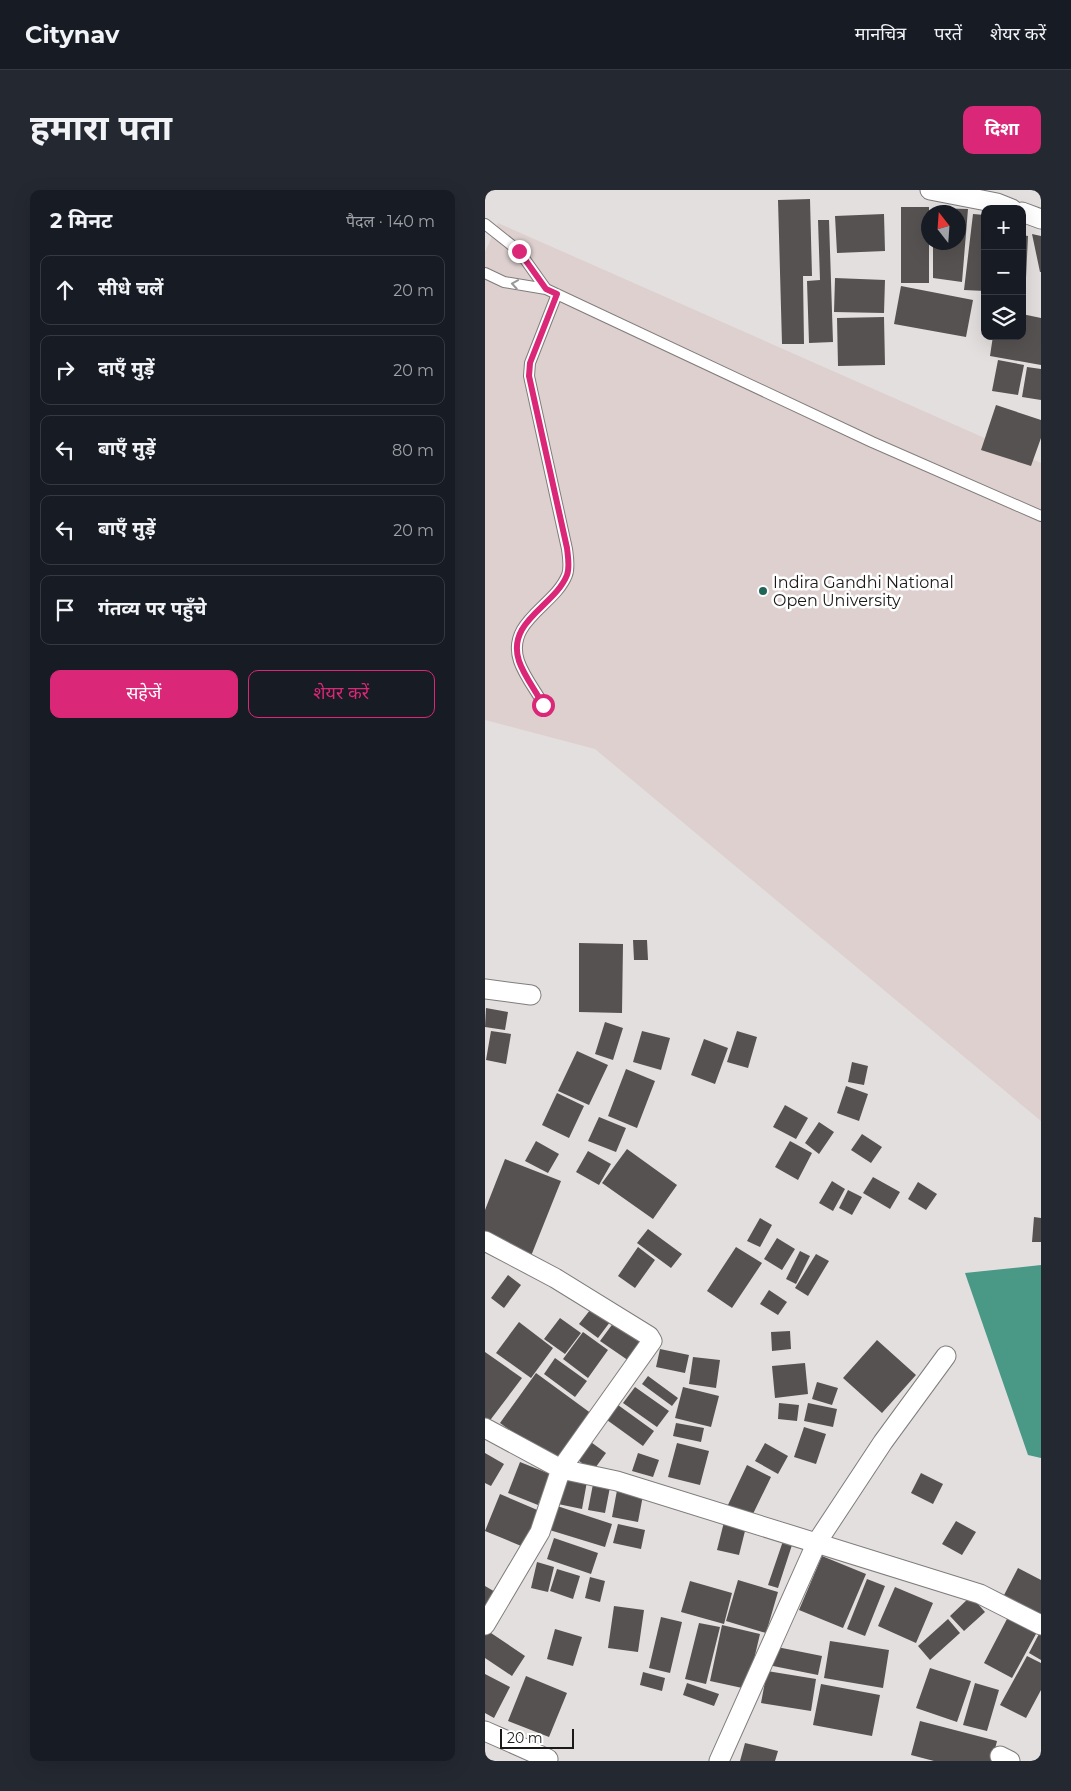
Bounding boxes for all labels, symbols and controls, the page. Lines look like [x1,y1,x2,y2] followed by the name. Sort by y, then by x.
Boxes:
[25,20,119,49] text: Citynav
[855,23,906,45] text: मानचित्र
[934,23,962,45] text: परतें
[990,23,1046,45] text: शेयर करें
[30,106,172,149] text: हमारा पता
[963,106,1041,154] button: दिशा
[921,205,966,250] north arrow
[981,205,1026,340] map controls
[981,205,1026,250] button: +
[50,208,112,233] text: 2 मिनट
[346,212,435,231] text: पैदल · 140 m
[508,240,531,263] route end
[981,250,1026,295] button: −
[51,276,79,304] icon: ahead
[98,277,163,300] text: सीधे चलें
[511,279,519,290] one-way arrow
[393,281,434,300] text: 20 m
[981,295,1026,340] button: layers
[51,356,79,384] icon: right
[98,357,154,380] text: दाएँ मुड़ें
[393,361,434,380] text: 20 m
[51,436,79,464] icon: left
[98,437,155,460] text: बाएँ मुड़ें
[392,441,434,460] text: 80 m
[51,516,79,544] icon: left
[98,517,155,540] text: बाएँ मुड़ें
[393,521,434,540] text: 20 m
[773,573,954,610] place label: Indira Gandhi National Open University
[757,585,769,597] marker: Indira Gandhi National Open University
[51,596,79,624] icon: arrive
[98,597,206,620] text: गंतव्य पर पहुँचे
[50,670,238,718] button: सहेजें
[248,670,435,718] button: शेयर करें
[532,694,555,717] route start
[500,1726,574,1749] scale bar
[507,1729,543,1747] text: 20 m

